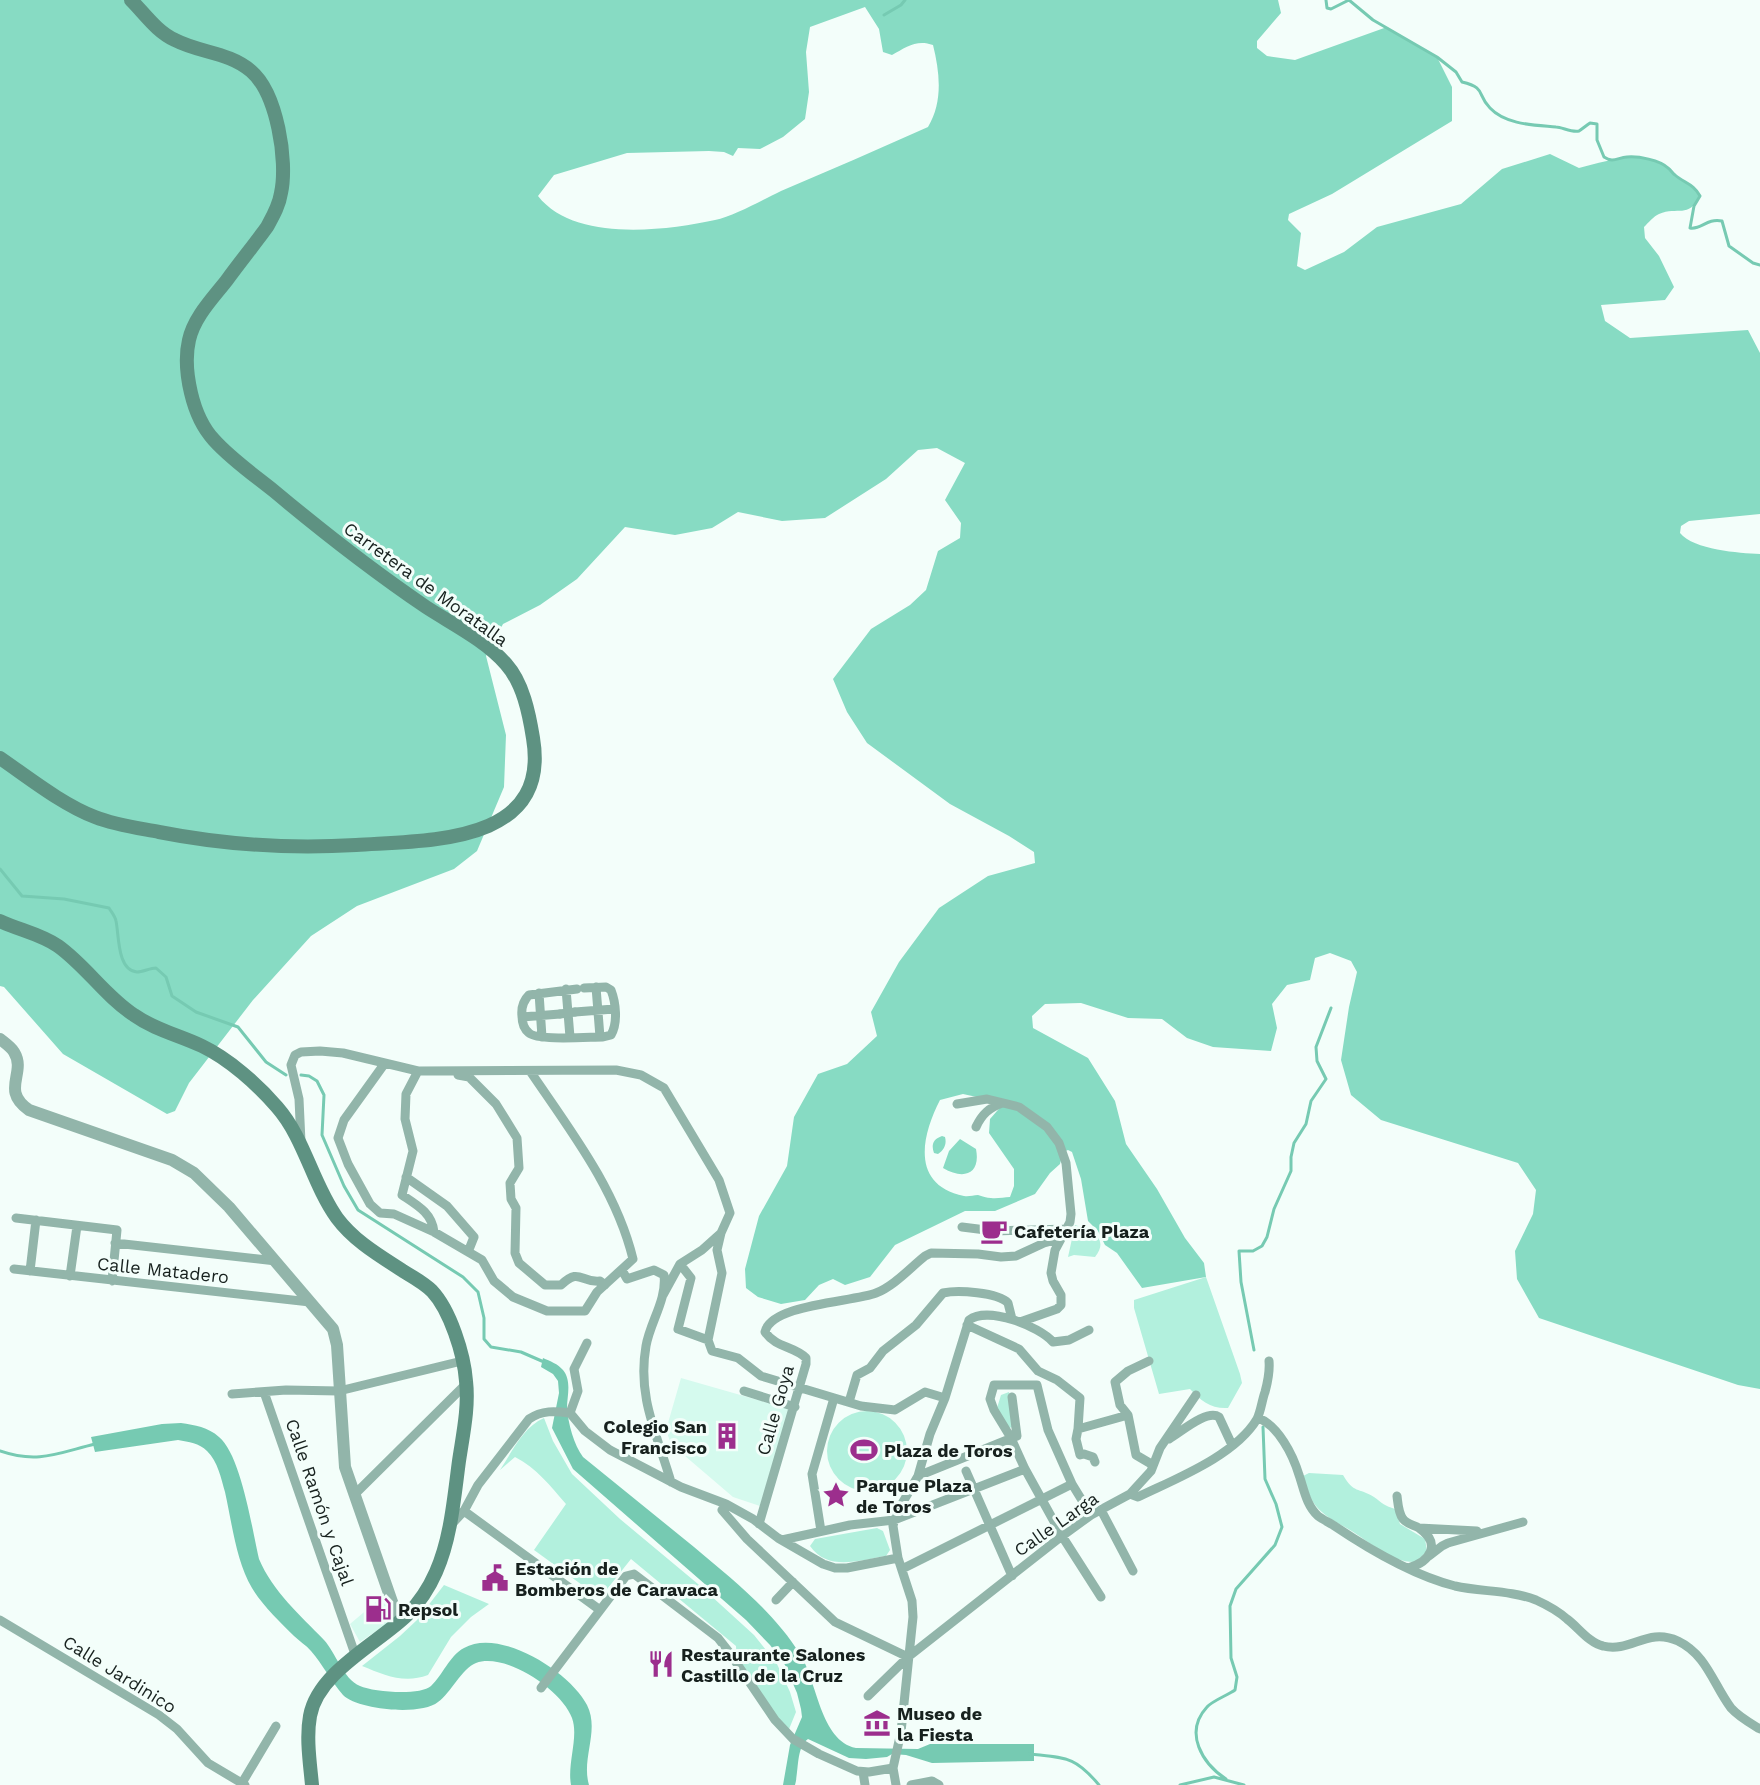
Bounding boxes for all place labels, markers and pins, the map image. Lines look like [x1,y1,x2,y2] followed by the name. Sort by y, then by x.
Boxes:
[979,1216,1009,1246] cafe icon: Cafetería Plaza
[1014,1221,1150,1242] place label: Cafetería Plaza
[603,1416,707,1458] place label: Colegio San Francisco
[712,1421,742,1451] building icon: Colegio San Francisco
[849,1435,879,1465] sports icon: Plaza de Toros
[884,1440,1013,1461] place label: Plaza de Toros
[856,1475,973,1517] place label: Parque Plaza de Toros
[821,1480,851,1510] place icon: Parque Plaza de Toros
[515,1558,719,1600] place label: Estación de Bomberos de Caravaca
[480,1563,510,1593] public building icon: Estación de Bomberos de Caravaca
[363,1594,393,1624] fuel station icon: Repsol
[398,1599,458,1620] place label: Repsol
[681,1644,866,1686] place label: Restaurante Salones Castillo de la Cruz
[646,1649,676,1679] restaurant icon: Restaurante Salones Castillo de la Cruz
[897,1703,982,1745] place label: Museo de la Fiesta
[862,1708,892,1738] museum icon: Museo de la Fiesta

